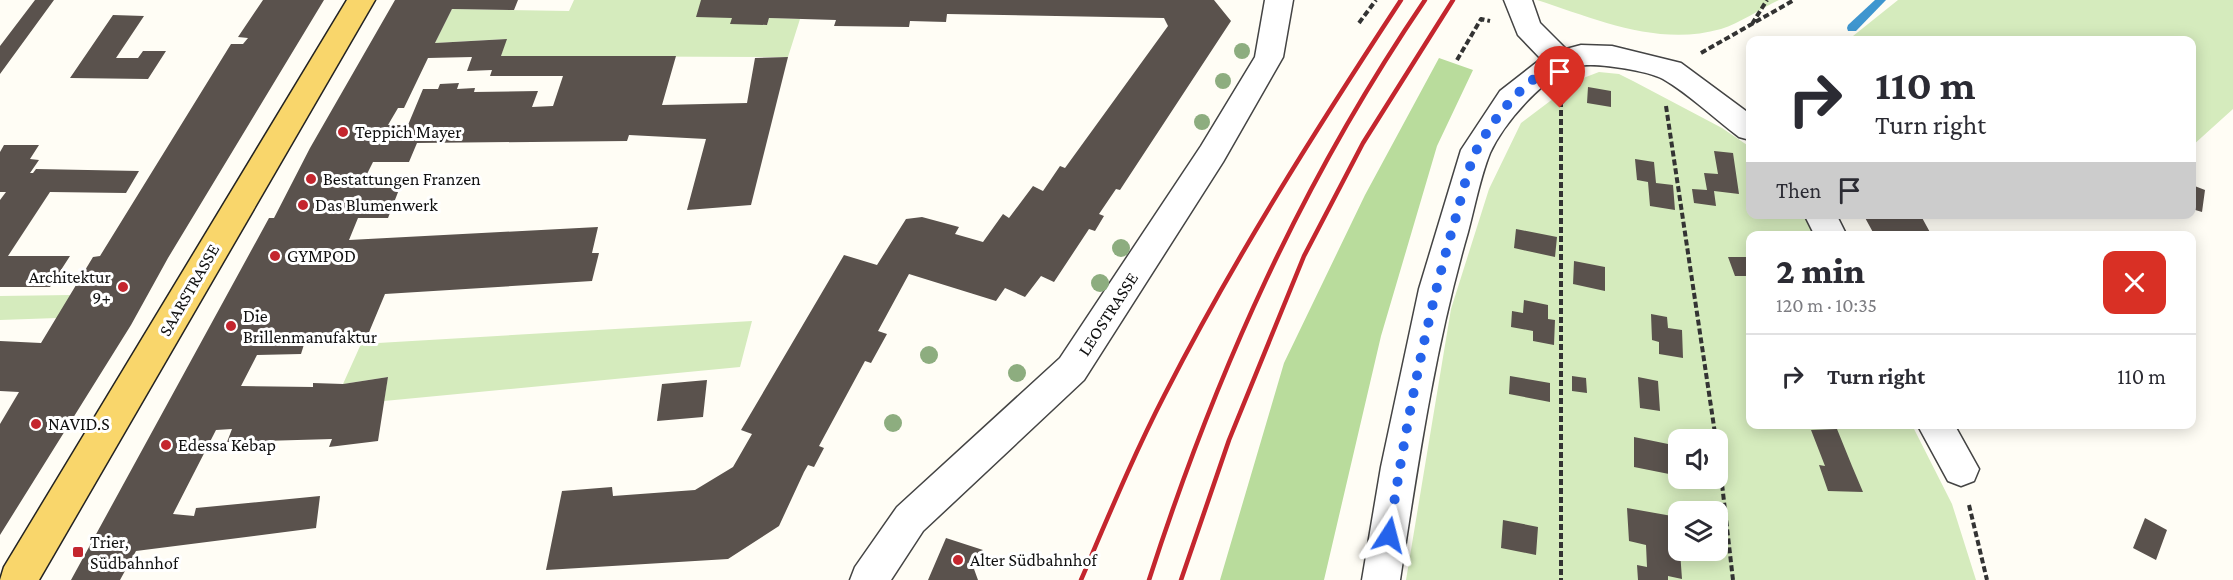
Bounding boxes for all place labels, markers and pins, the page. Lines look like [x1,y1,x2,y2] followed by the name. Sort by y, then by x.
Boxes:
[1534,46,1585,108] pin
[355,122,462,142] place label: Teppich Mayer
[336,125,350,139] marker: Teppich Mayer
[323,169,481,189] place label: Bestattungen Franzen
[304,172,318,186] marker: Bestattungen Franzen
[315,195,438,215] place label: Das Blumenwerk
[296,198,310,212] marker: Das Blumenwerk
[287,246,356,266] place label: GYMPOD
[268,249,282,263] marker: GYMPOD
[29,267,112,308] place label: Architektur 9+
[116,280,130,294] marker: Architektur 9+
[243,306,378,347] place label: Die Brillenmanufaktur
[224,319,238,333] marker: Die Brillenmanufaktur
[48,414,110,434] place label: NAVID.S
[29,417,43,431] marker: NAVID.S
[178,435,276,455] place label: Edessa Kebap
[159,438,173,452] marker: Edessa Kebap
[90,532,180,573] place label: Trier, Südbahnhof
[71,545,85,559] marker: Trier, Südbahnhof
[970,550,1098,570] place label: Alter Südbahnhof
[951,553,965,567] marker: Alter Südbahnhof

